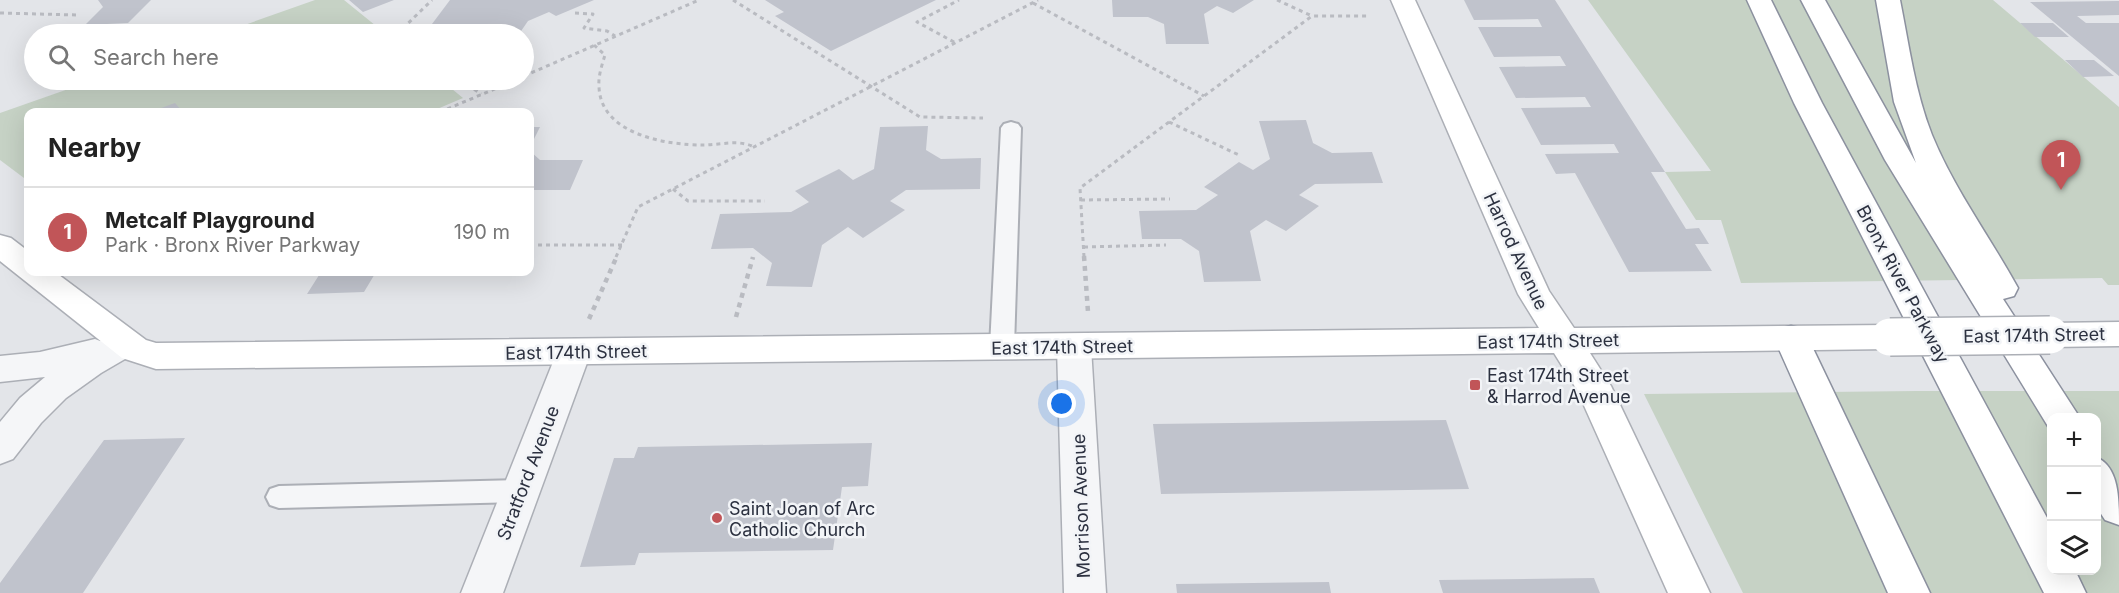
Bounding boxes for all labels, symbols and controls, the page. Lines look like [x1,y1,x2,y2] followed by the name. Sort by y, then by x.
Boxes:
[24,24,534,90] search box
[45,41,78,74] icon: search
[93,44,219,70] text: Search here
[48,132,141,163] text: Nearby
[2042,140,2080,190] pin: 1
[1480,189,1552,313] street label: Harrod Avenue
[1852,201,1954,367] street label: Bronx River Parkway
[105,207,315,233] text: Metcalf Playground
[63,220,72,244] text: 1
[454,220,510,244] text: 190 m
[105,233,360,257] text: Park · Bronx River Parkway
[1963,323,2105,347] street label: East 174th Street
[1477,329,1619,353] street label: East 174th Street
[991,335,1133,359] street label: East 174th Street
[505,340,647,364] street label: East 174th Street
[1487,365,1631,407] place label: East 174th Street & Harrod Avenue
[1468,378,1482,392] marker: East 174th Street & Harrod Avenue
[1047,389,1076,418] your location
[493,403,563,543] street label: Stratford Avenue
[2047,413,2101,575] map controls
[2047,413,2101,467] button: +
[1068,433,1094,579] street label: Morrison Avenue
[2047,467,2101,521] button: −
[729,498,875,540] place label: Saint Joan of Arc Catholic Church
[710,511,724,525] marker: Saint Joan of Arc Catholic Church
[2047,521,2101,575] button: layers

